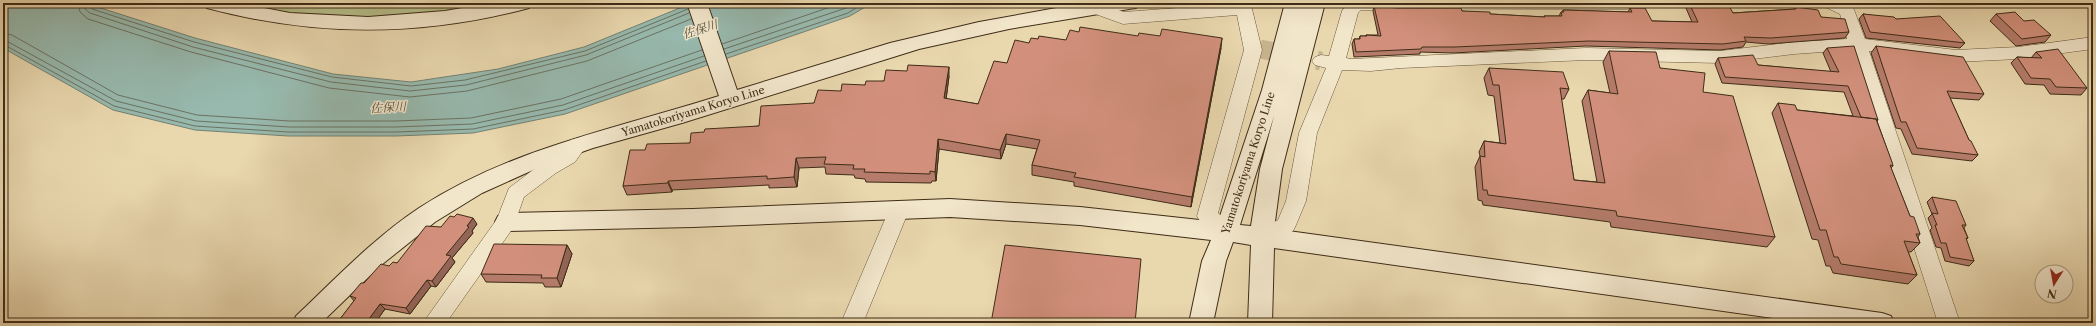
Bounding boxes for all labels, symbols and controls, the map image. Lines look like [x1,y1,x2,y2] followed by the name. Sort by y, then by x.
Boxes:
[681,16,721,42] water label: 佐保川
[619,83,766,140] street label: Yamatokoriyama Koryo Line
[1218,90,1278,237] street label: Yamatokoriyama Koryo Line
[370,98,408,115] water label: 佐保川
[2034,264,2074,304] north arrow
[2046,286,2058,302] text: N

